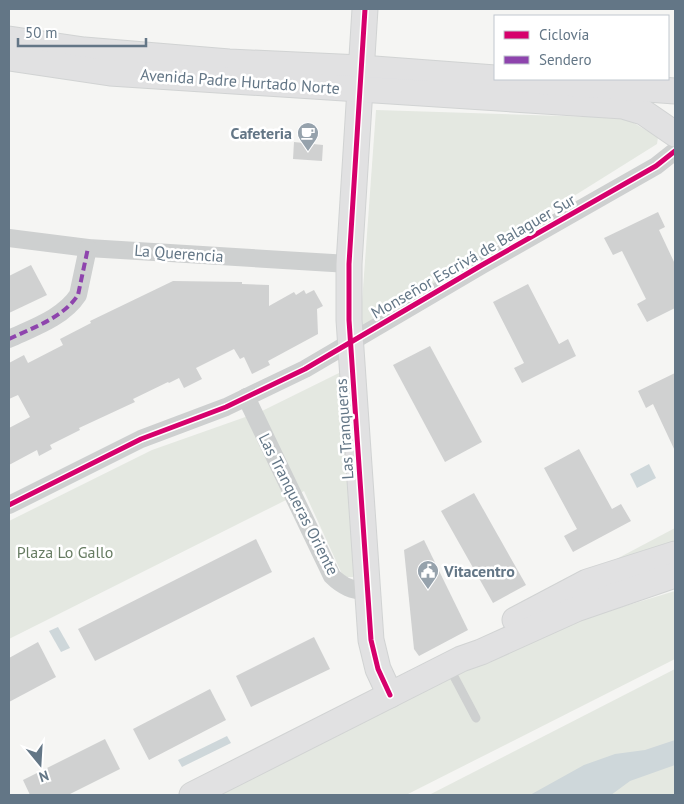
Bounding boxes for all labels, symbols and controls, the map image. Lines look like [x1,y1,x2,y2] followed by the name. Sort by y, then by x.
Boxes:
[18,15,145,47] scale bar
[494,15,669,80] legend
[25,23,58,42] text: 50 m
[539,25,589,44] text: Ciclovía
[539,50,592,69] text: Sendero
[140,64,340,98] street label: Avenida Padre Hurtado Norte
[296,121,320,152] cafe icon: Cafeteria
[231,123,292,143] place label: Cafeteria
[367,189,579,323] street label: Monseñor Escrivá de Balaguer Sur
[134,240,224,266] street label: La Querencia
[330,378,358,480] street label: Las Tranqueras
[255,430,343,578] street label: Las Tranqueras Oriente
[17,542,113,562] park label: Plaza Lo Gallo
[416,559,440,590] public building icon: Vitacentro
[443,561,515,581] place label: Vitacentro
[15,739,65,789] north arrow
[37,766,51,786] text: N

